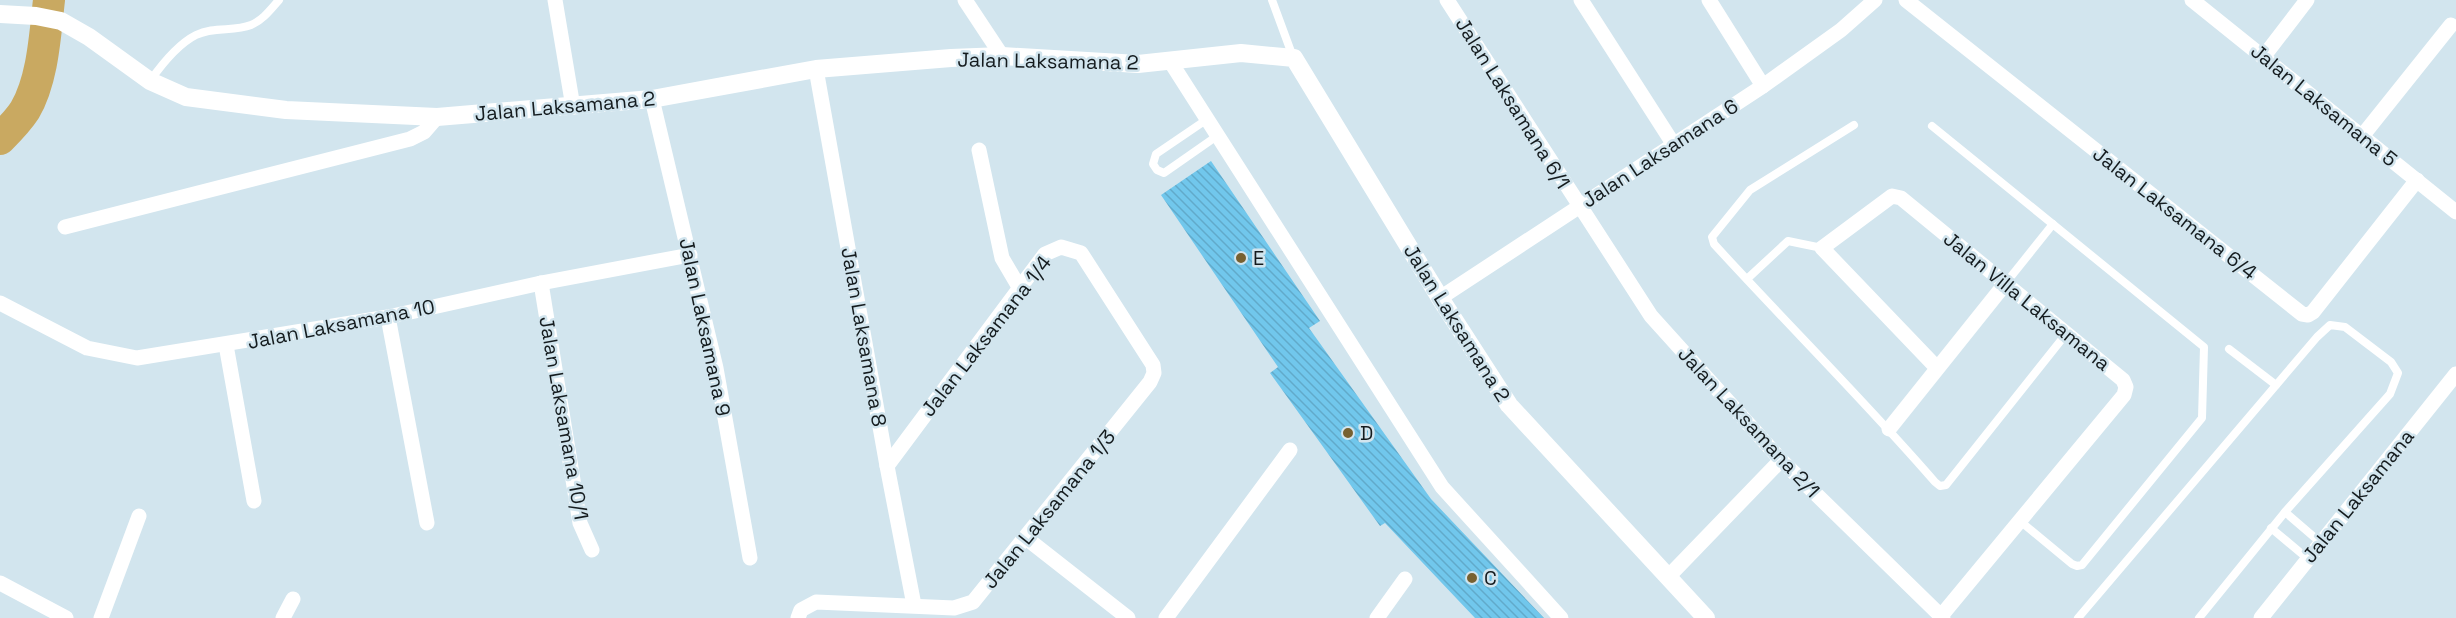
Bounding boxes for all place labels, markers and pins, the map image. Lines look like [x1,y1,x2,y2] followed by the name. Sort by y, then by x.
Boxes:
[1253,245,1264,271] place label: E
[1234,251,1248,265] marker: E
[1360,420,1373,446] place label: D
[1341,426,1355,440] marker: D
[1484,565,1497,591] place label: C
[1465,571,1479,585] marker: C

